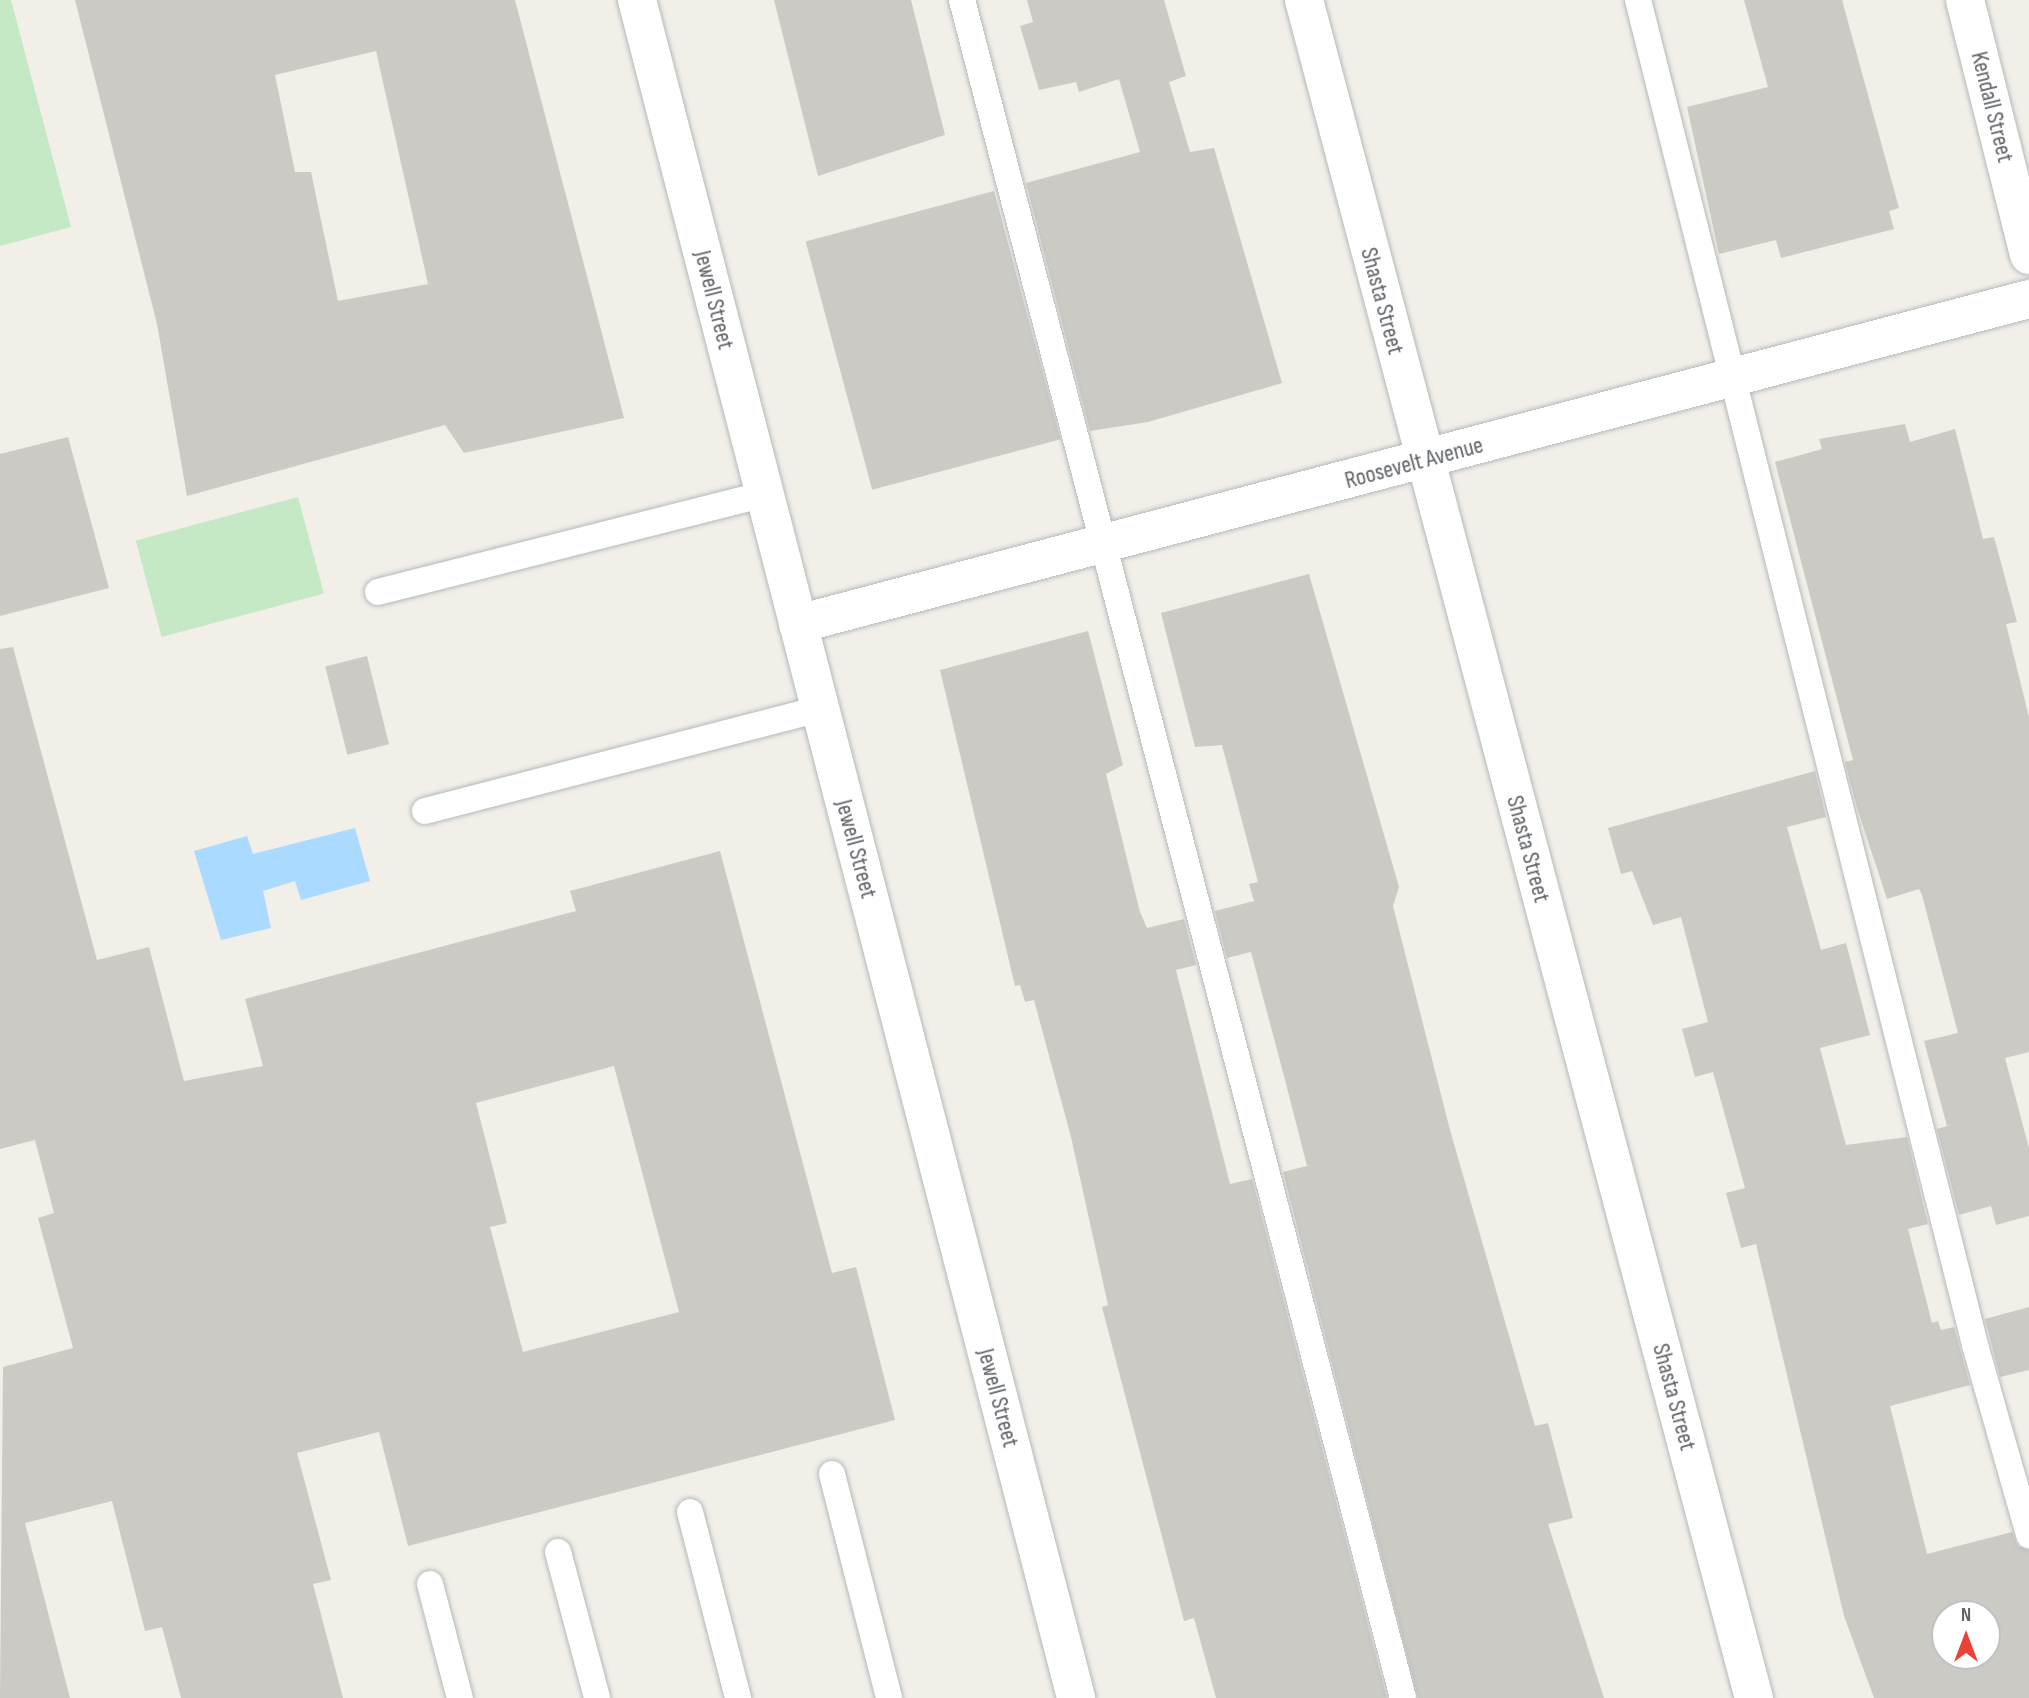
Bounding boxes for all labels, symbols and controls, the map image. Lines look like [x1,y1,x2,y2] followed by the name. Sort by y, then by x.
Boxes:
[1964,49,2020,165] street label: Kendall Street
[1354,244,1410,358] street label: Shasta Street
[688,248,740,352] street label: Jewell Street
[1342,431,1486,495] street label: Roosevelt Avenue
[1500,792,1556,906] street label: Shasta Street
[829,797,883,901] street label: Jewell Street
[1646,1340,1702,1454] street label: Shasta Street
[971,1346,1025,1450] street label: Jewell Street
[1931,1600,2001,1670] north arrow
[1961,1604,1971,1627] text: N

